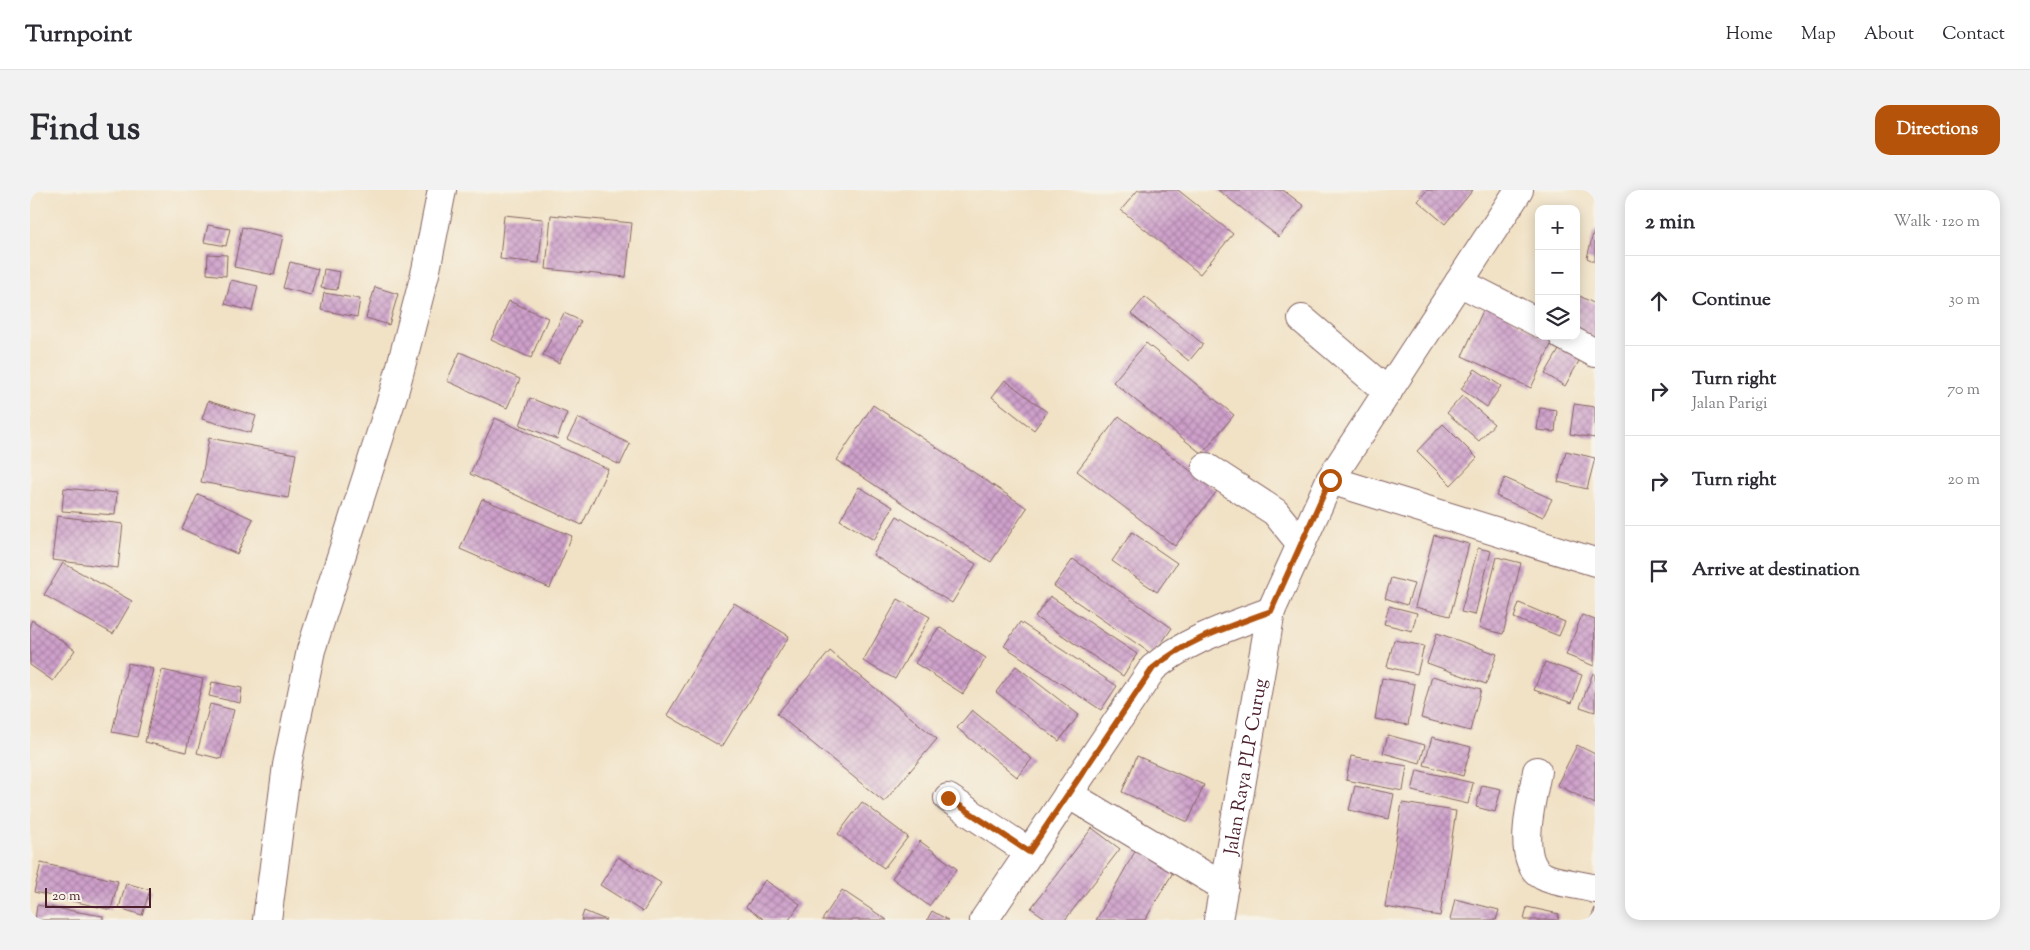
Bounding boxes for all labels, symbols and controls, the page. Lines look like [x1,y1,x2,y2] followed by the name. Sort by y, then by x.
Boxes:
[25,18,132,52] text: Turnpoint
[1726,22,1773,48] text: Home
[1801,22,1836,48] text: Map
[1864,22,1914,48] text: About
[1942,22,2005,48] text: Contact
[30,105,140,156] text: Find us
[1875,105,2000,155] button: Directions
[1535,205,1580,340] map controls
[1535,205,1580,250] button: +
[1645,208,1695,238] text: 2 min
[1894,211,1980,234] text: Walk · 120 m
[1535,250,1580,295] button: −
[1645,287,1673,315] icon: ahead
[1692,287,1771,314] text: Continue
[1949,289,1980,312] text: 30 m
[1535,295,1580,340] button: layers
[1692,366,1776,393] text: Turn right
[1645,377,1673,405] icon: right
[1947,379,1980,402] text: 70 m
[1692,393,1768,416] text: Jalan Parigi
[1645,467,1673,495] icon: right
[1692,467,1776,494] text: Turn right
[1319,469,1342,492] route start
[1947,469,1980,492] text: 20 m
[1645,557,1673,585] icon: arrive
[1692,557,1860,584] text: Arrive at destination
[1218,676,1275,858] street label: Jalan Raya PLP Curug
[937,787,960,810] route end
[45,885,151,908] scale bar
[52,887,81,907] text: 20 m

